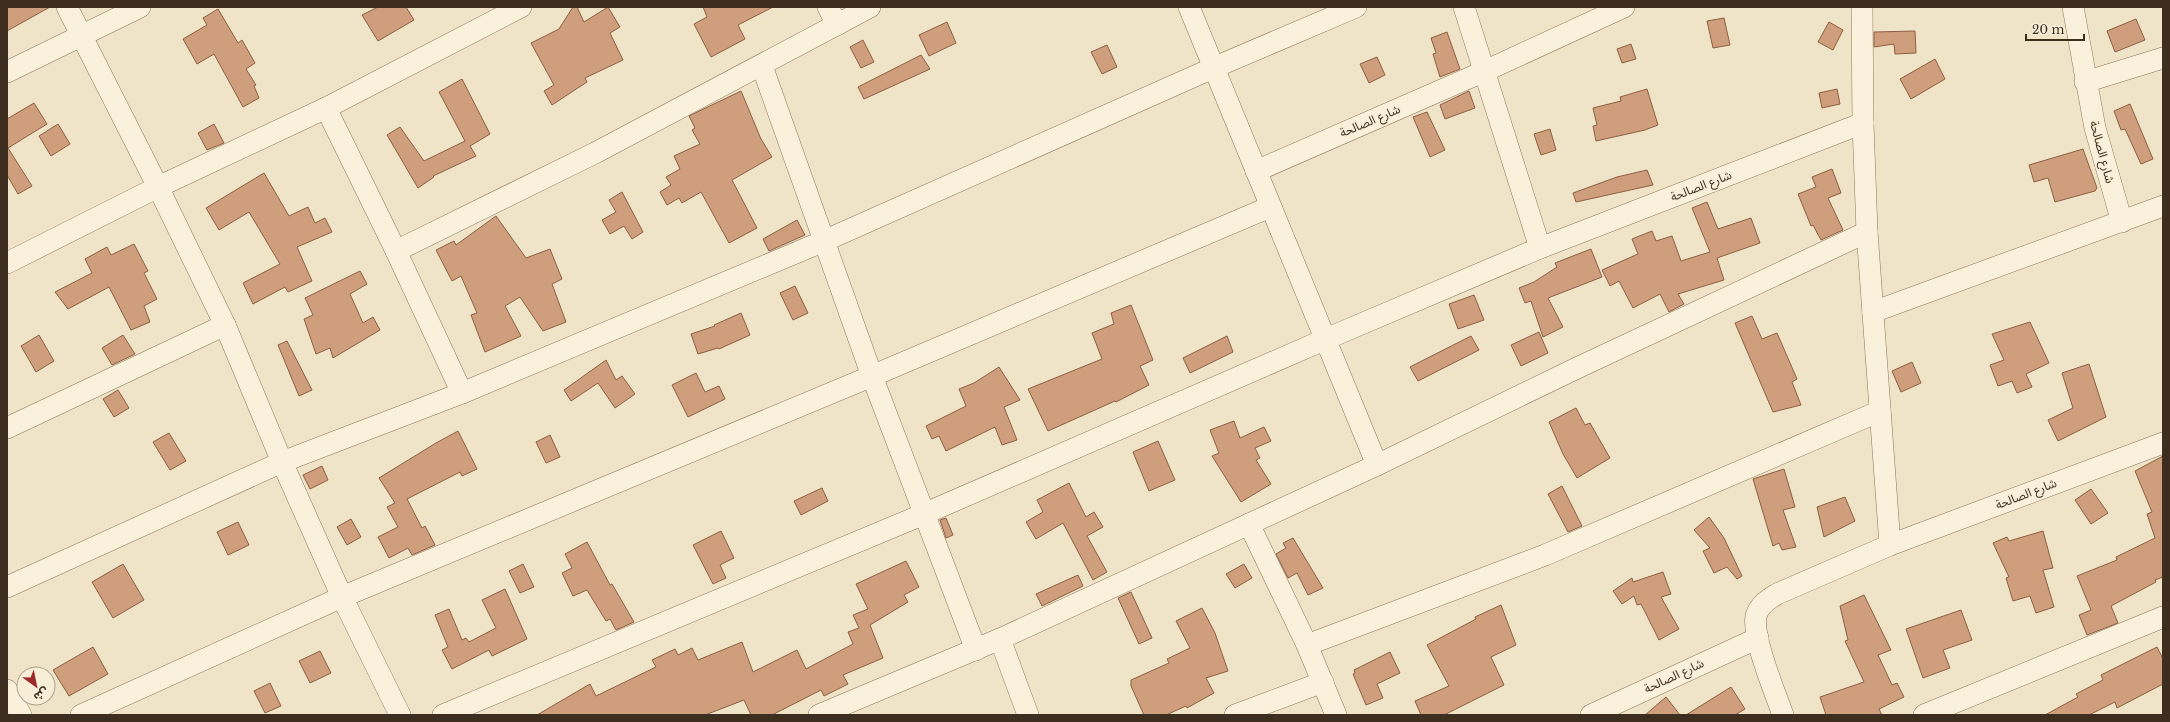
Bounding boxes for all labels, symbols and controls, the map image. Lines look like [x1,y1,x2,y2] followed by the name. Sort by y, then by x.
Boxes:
[2026,16,2084,42] scale bar
[2032,22,2064,37] text: 20 m
[1337,101,1403,142] street label: شارع الصالحة
[2085,119,2118,185] street label: شارع الصالحة
[1668,167,1734,206] street label: شارع الصالحة
[1993,475,2059,514] street label: شارع الصالحة
[1641,655,1707,698] street label: شارع الصالحة
[16,666,56,706] north arrow
[31,684,52,704] text: ش

